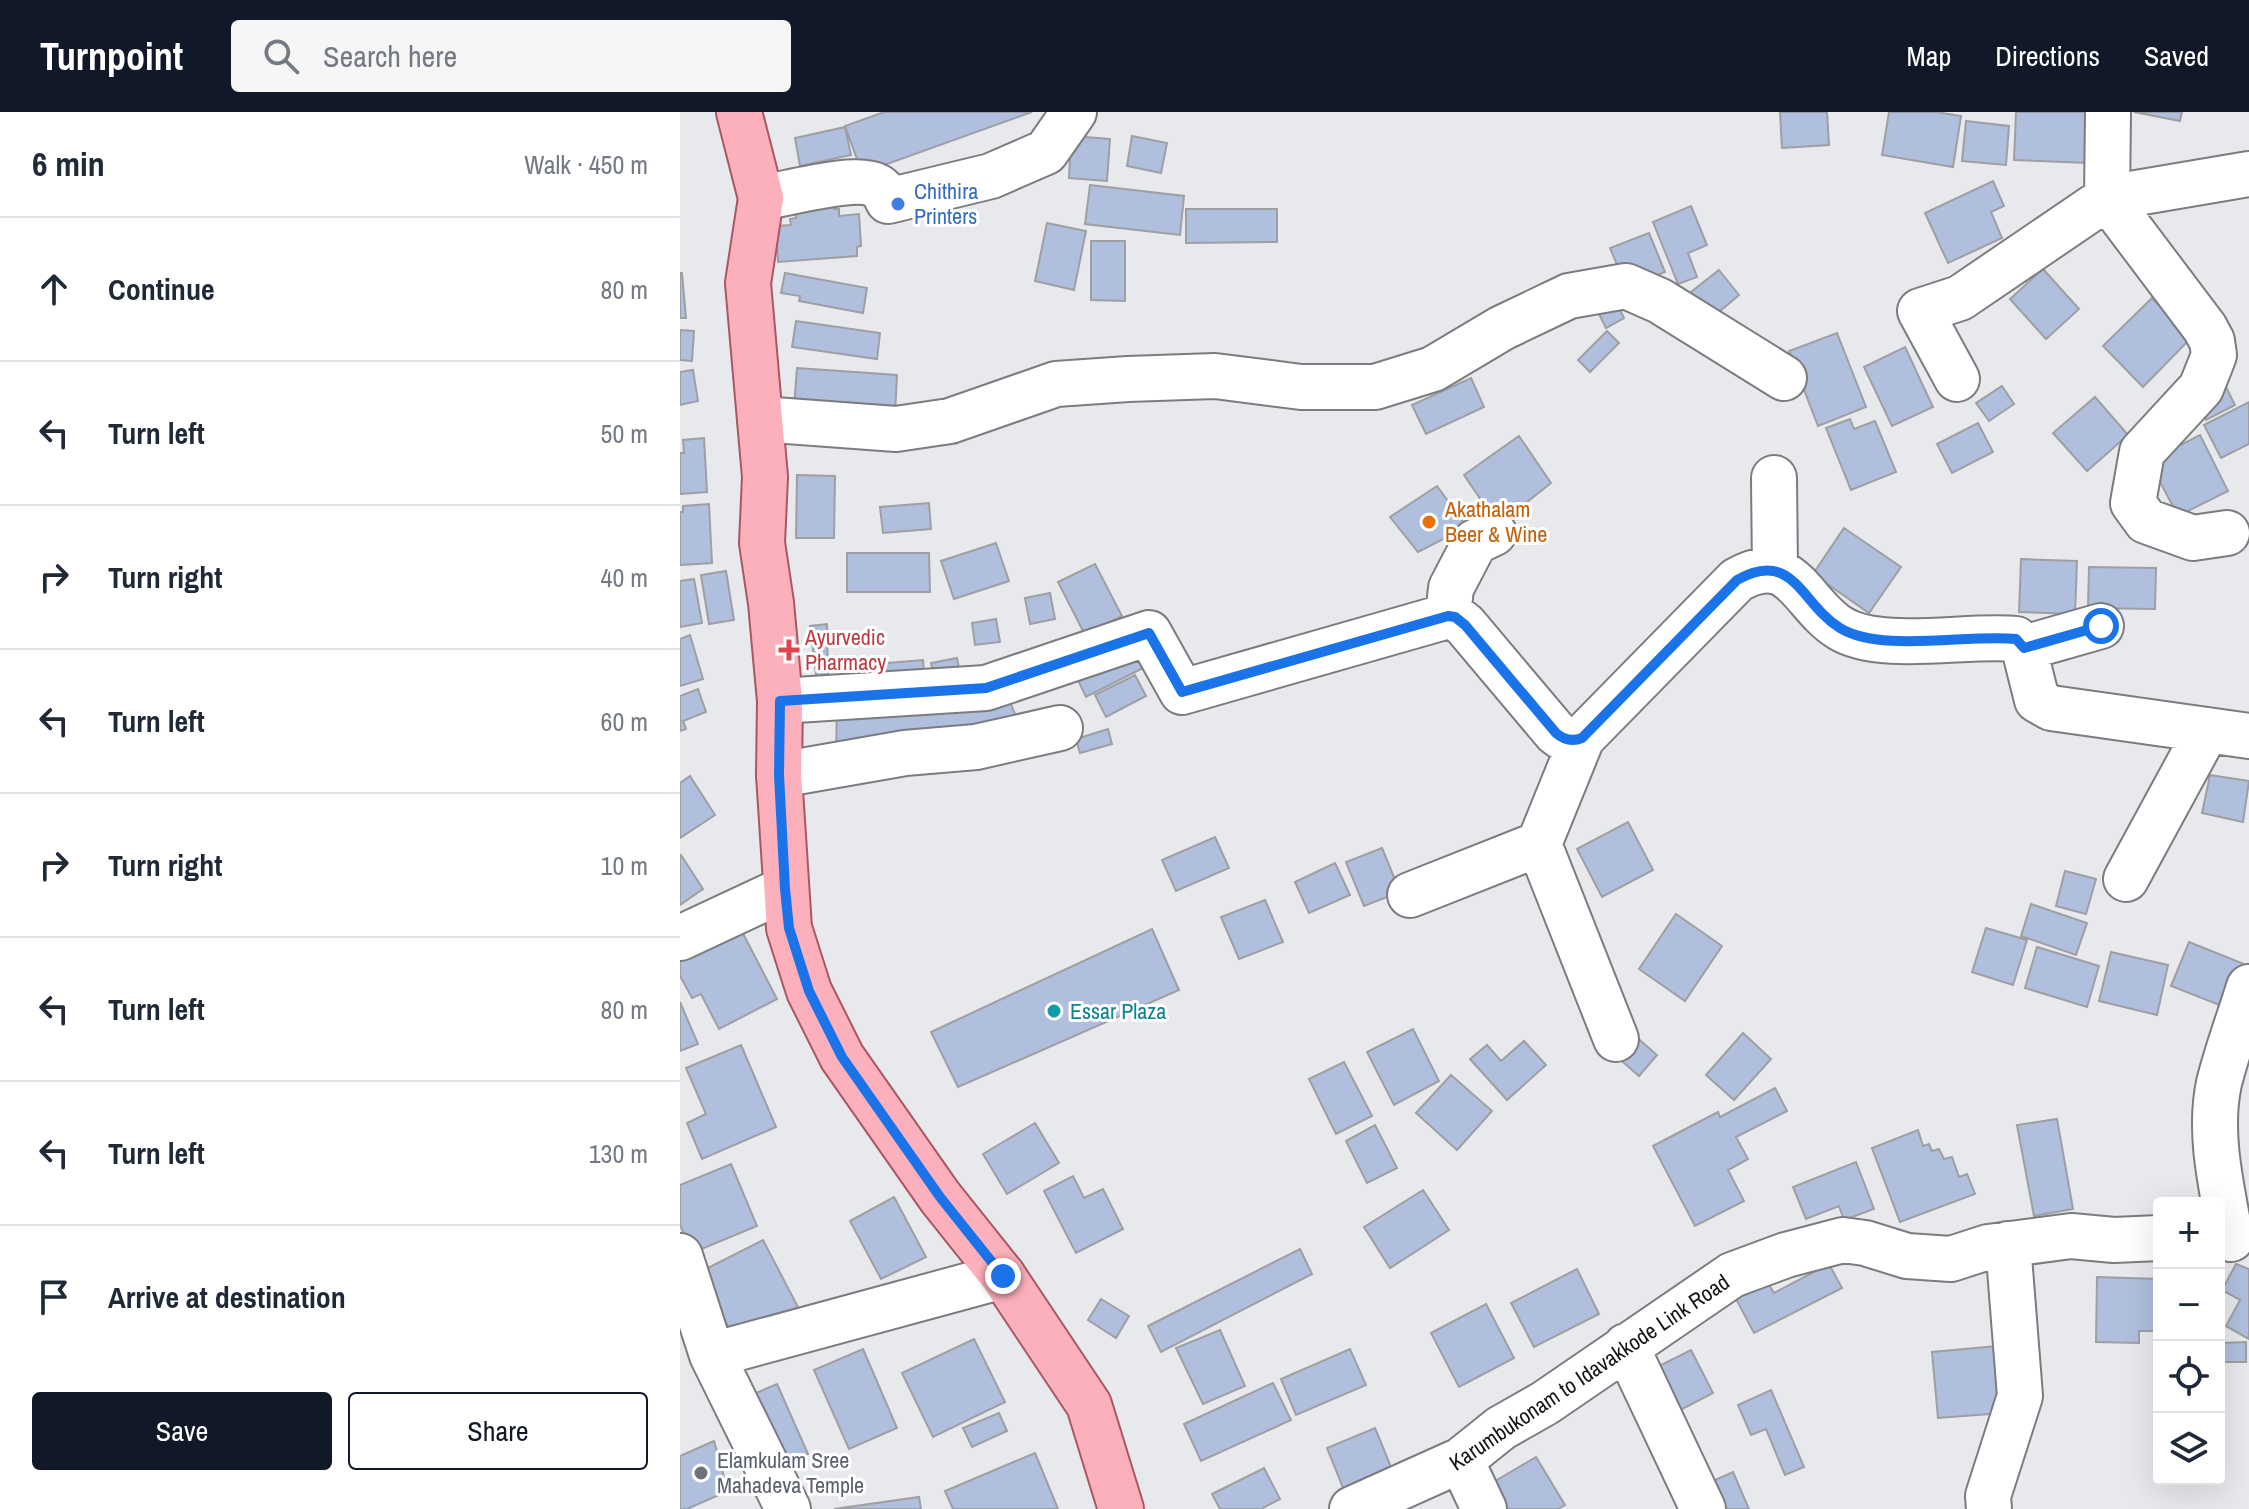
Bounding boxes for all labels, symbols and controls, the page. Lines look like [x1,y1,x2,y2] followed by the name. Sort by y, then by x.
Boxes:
[231,20,791,92] search box
[40,31,183,82] text: Turnpoint
[259,34,303,78] icon: search
[323,36,457,76] text: Search here
[1907,37,1951,75] text: Map
[1995,37,2100,75] text: Directions
[2144,37,2209,75] text: Saved
[32,141,105,187] text: 6 min
[524,147,648,182] text: Walk · 450 m
[914,176,978,231] place label: Chithira Printers
[889,195,907,213] marker: Chithira Printers
[32,267,76,311] icon: ahead
[108,269,215,309] text: Continue
[601,272,648,307] text: 80 m
[32,411,76,455] icon: left
[108,413,205,453] text: Turn left
[601,416,648,451] text: 50 m
[1444,494,1547,549] place label: Akathalam Beer & Wine
[1420,513,1438,531] marker: Akathalam Beer & Wine
[32,555,76,599] icon: right
[108,557,222,597] text: Turn right
[601,560,648,595] text: 40 m
[2083,608,2119,644] route start
[804,622,886,677] place label: Ayurvedic Pharmacy
[780,641,798,659] marker: Ayurvedic Pharmacy
[32,699,76,743] icon: left
[108,701,205,741] text: Turn left
[601,704,648,739] text: 60 m
[32,843,76,887] icon: right
[108,845,222,885] text: Turn right
[601,848,648,883] text: 10 m
[32,987,76,1031] icon: left
[108,989,205,1029] text: Turn left
[601,992,648,1027] text: 80 m
[1070,996,1166,1026] place label: Essar Plaza
[1045,1002,1063,1020] marker: Essar Plaza
[32,1131,76,1175] icon: left
[108,1133,205,1173] text: Turn left
[589,1136,648,1171] text: 130 m
[2153,1197,2225,1485] map controls
[2153,1197,2225,1269] button: +
[985,1258,1021,1294] route end
[1443,1267,1735,1477] street label: Karumbukonam to Idavakkode Link Road
[2153,1269,2225,1341] button: −
[32,1275,76,1319] icon: arrive
[108,1277,346,1317] text: Arrive at destination
[2153,1341,2225,1413] button: locate
[32,1392,332,1470] button: Save
[348,1392,648,1470] button: Share
[2153,1413,2225,1485] button: layers
[717,1445,864,1500] place label: Elamkulam Sree Mahadeva Temple
[692,1464,710,1482] marker: Elamkulam Sree Mahadeva Temple

